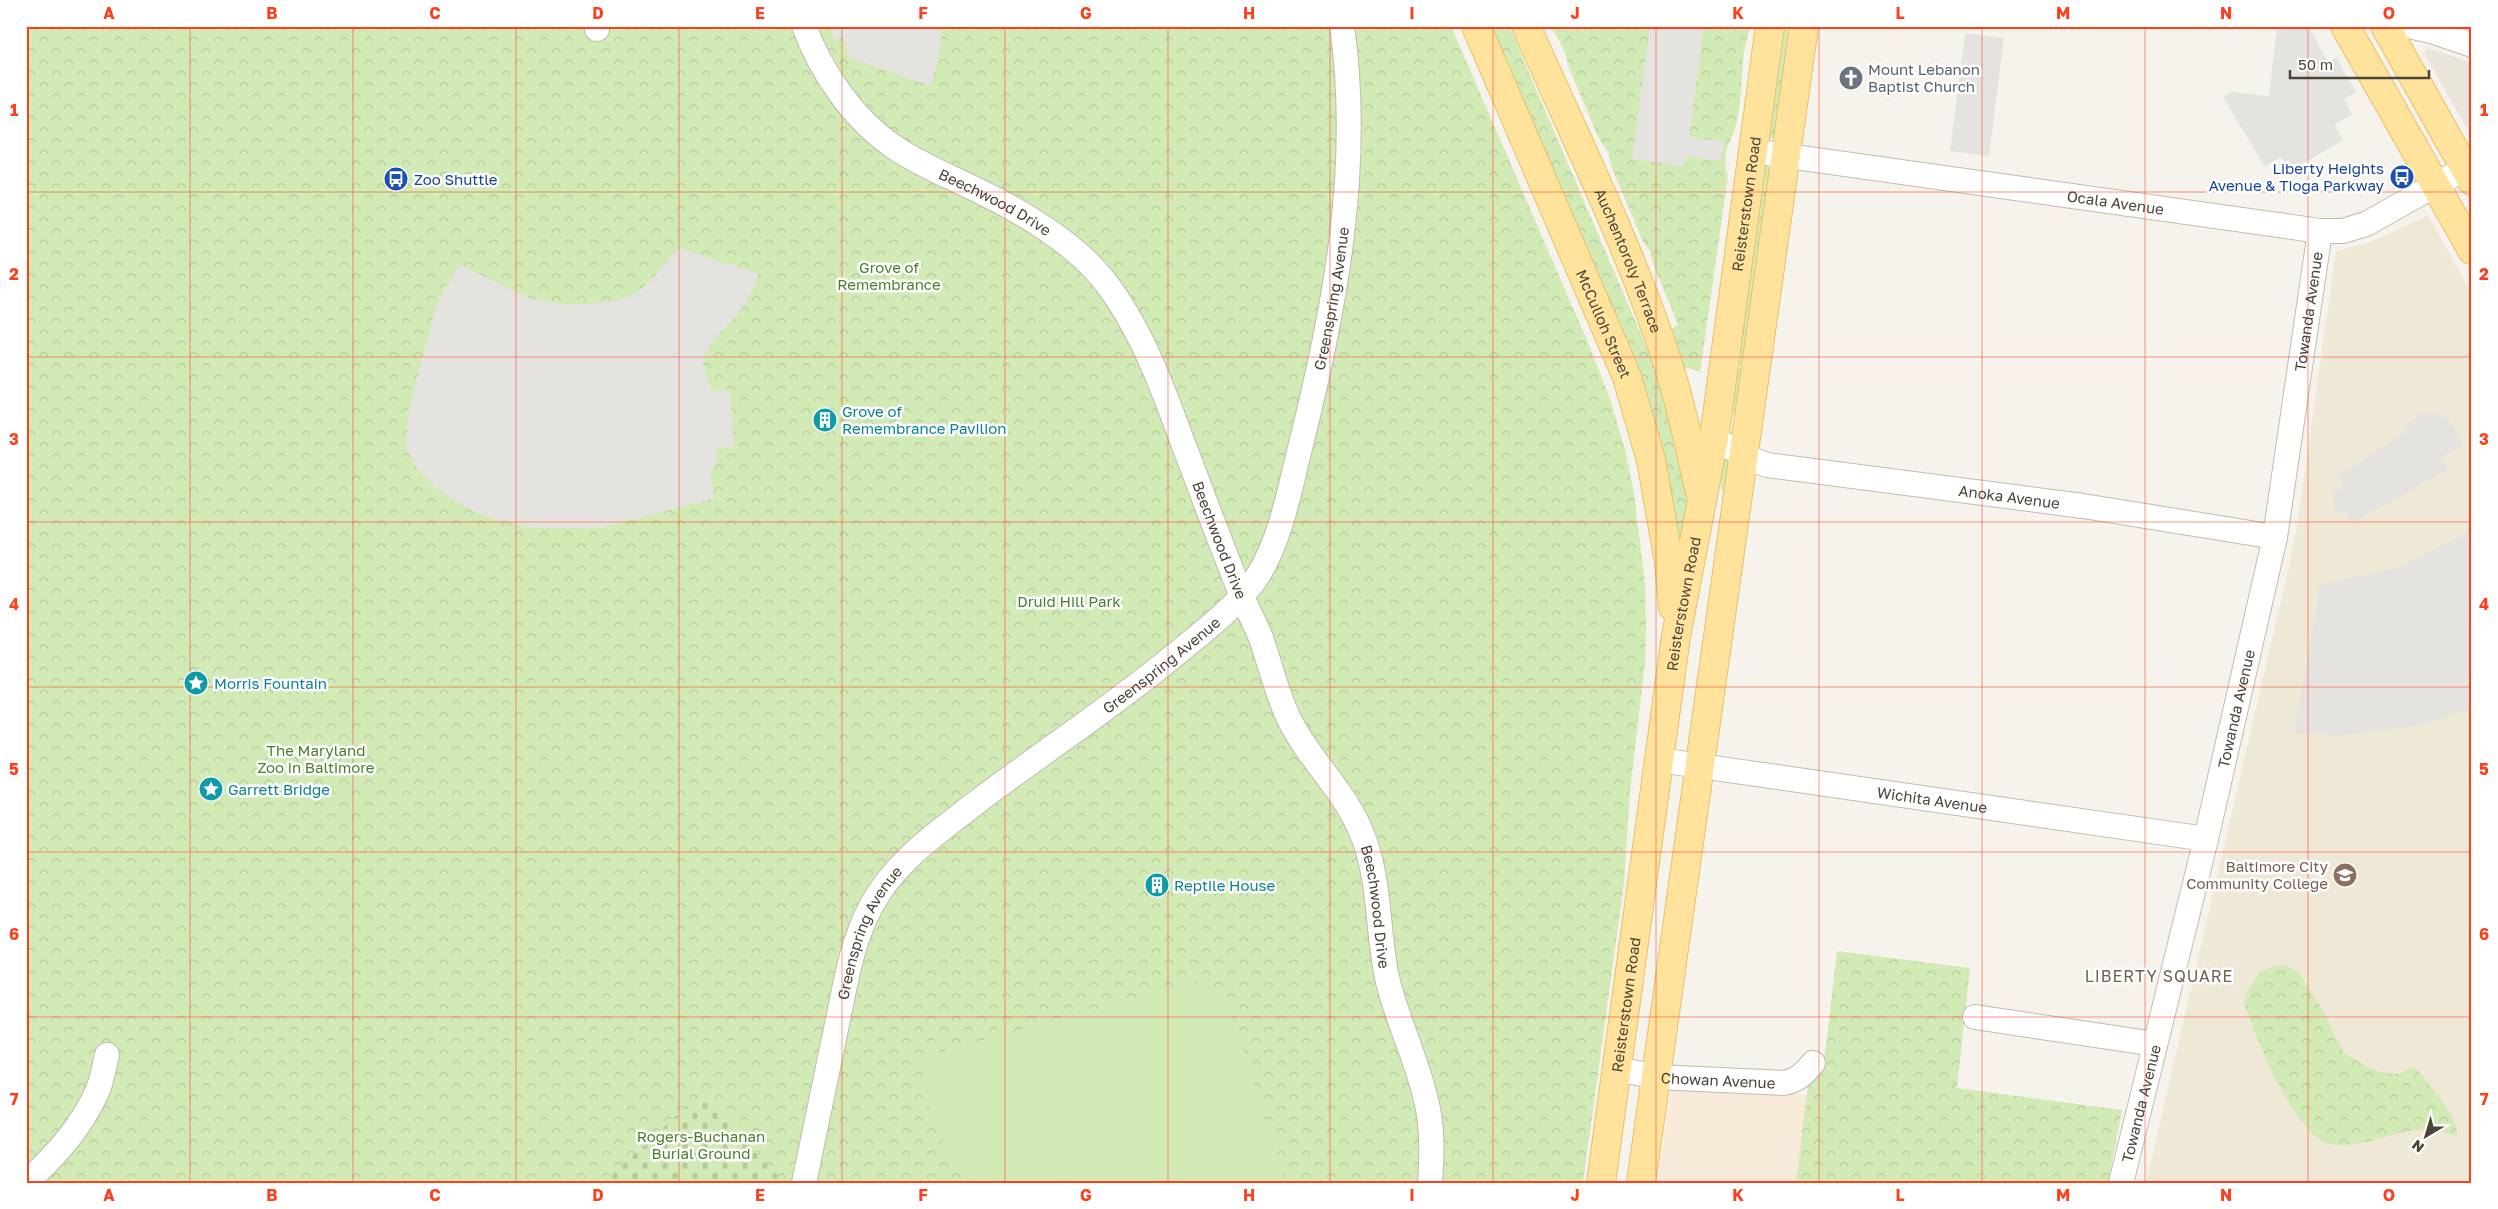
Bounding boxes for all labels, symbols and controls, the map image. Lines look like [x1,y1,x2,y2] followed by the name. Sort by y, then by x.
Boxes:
[103,3,115,23] text: A
[266,3,278,23] text: B
[429,3,441,23] text: C
[592,3,604,23] text: D
[755,3,765,23] text: E
[918,3,928,23] text: F
[1080,3,1092,23] text: G
[1243,3,1255,23] text: H
[1409,3,1415,23] text: I
[1570,3,1580,23] text: J
[1732,3,1744,23] text: K
[1895,3,1905,23] text: L
[2056,3,2070,23] text: M
[2220,3,2232,23] text: N
[2383,3,2395,23] text: O
[2290,48,2429,80] scale bar
[2298,55,2333,73] text: 50 m
[1868,60,1980,95] place label: Mount Lebanon Baptist Church
[1838,65,1864,91] church icon: Mount Lebanon Baptist Church
[10,100,18,120] text: 1
[2480,100,2488,120] text: 1
[1728,135,1764,273] street label: Reisterstown Road
[2209,159,2385,194] place label: Liberty Heights Avenue & Tioga Parkway
[936,164,1055,239] street label: Beechwood Drive
[2389,164,2415,190] bus stop icon: Liberty Heights Avenue & Tioga Parkway
[383,166,409,192] bus stop icon: Zoo Shuttle
[414,170,498,188] place label: Zoo Shuttle
[1591,186,1666,335] street label: Auchentoroly Terrace
[2066,186,2165,218] street label: Ocala Avenue
[1310,225,1352,372] street label: Greenspring Avenue
[2290,250,2326,373] street label: Towanda Avenue
[837,258,941,293] park label: Grove of Remembrance
[9,264,19,284] text: 2
[2479,264,2489,284] text: 2
[1573,267,1635,381] street label: McCulloh Street
[842,402,1007,437] place label: Grove of Remembrance Pavilion
[812,407,838,433] building icon: Grove of Remembrance Pavilion
[9,429,19,449] text: 3
[2479,429,2489,449] text: 3
[1189,478,1251,602] street label: Beechwood Drive
[1958,481,2061,512] street label: Anoka Avenue
[1662,535,1704,672] street label: Reisterstown Road
[1017,592,1121,610] park label: Druid Hill Park
[9,594,19,614] text: 4
[2479,594,2489,614] text: 4
[1099,613,1224,717] street label: Greenspring Avenue
[2214,647,2258,770] street label: Towanda Avenue
[183,670,209,696] place icon: Morris Fountain
[214,674,327,692] place label: Morris Fountain
[257,741,375,776] park label: The Maryland Zoo in Baltimore
[9,759,19,779] text: 5
[2479,759,2489,779] text: 5
[198,776,224,802] place icon: Garrett Bridge
[228,780,330,798] place label: Garrett Bridge
[1876,783,1989,816] street label: Wichita Avenue
[1358,843,1394,970] street label: Beechwood Drive
[2186,857,2329,892] place label: Baltimore City Community College
[833,862,905,1001] street label: Greenspring Avenue
[2332,862,2358,888] school or university icon: Baltimore City Community College
[1144,872,1170,898] building icon: Reptile House
[1174,876,1276,894] place label: Reptile House
[9,924,19,944] text: 6
[2479,924,2489,944] text: 6
[1607,936,1644,1073] street label: Reisterstown Road
[2085,966,2233,986] district label: LIBERTY SQUARE
[2117,1042,2164,1164] street label: Towanda Avenue
[1660,1068,1776,1092] street label: Chowan Avenue
[10,1089,19,1109] text: 7
[2480,1089,2489,1109] text: 7
[2400,1112,2450,1162] north arrow
[637,1127,765,1162] park label: Rogers-Buchanan Burial Ground
[2408,1137,2427,1157] text: N
[103,1185,115,1205] text: A
[266,1185,278,1205] text: B
[429,1185,441,1205] text: C
[592,1185,604,1205] text: D
[755,1185,765,1205] text: E
[918,1185,928,1205] text: F
[1080,1185,1092,1205] text: G
[1243,1185,1255,1205] text: H
[1409,1185,1415,1205] text: I
[1570,1185,1580,1205] text: J
[1732,1185,1744,1205] text: K
[1895,1185,1905,1205] text: L
[2056,1185,2070,1205] text: M
[2220,1185,2232,1205] text: N
[2383,1185,2395,1205] text: O

